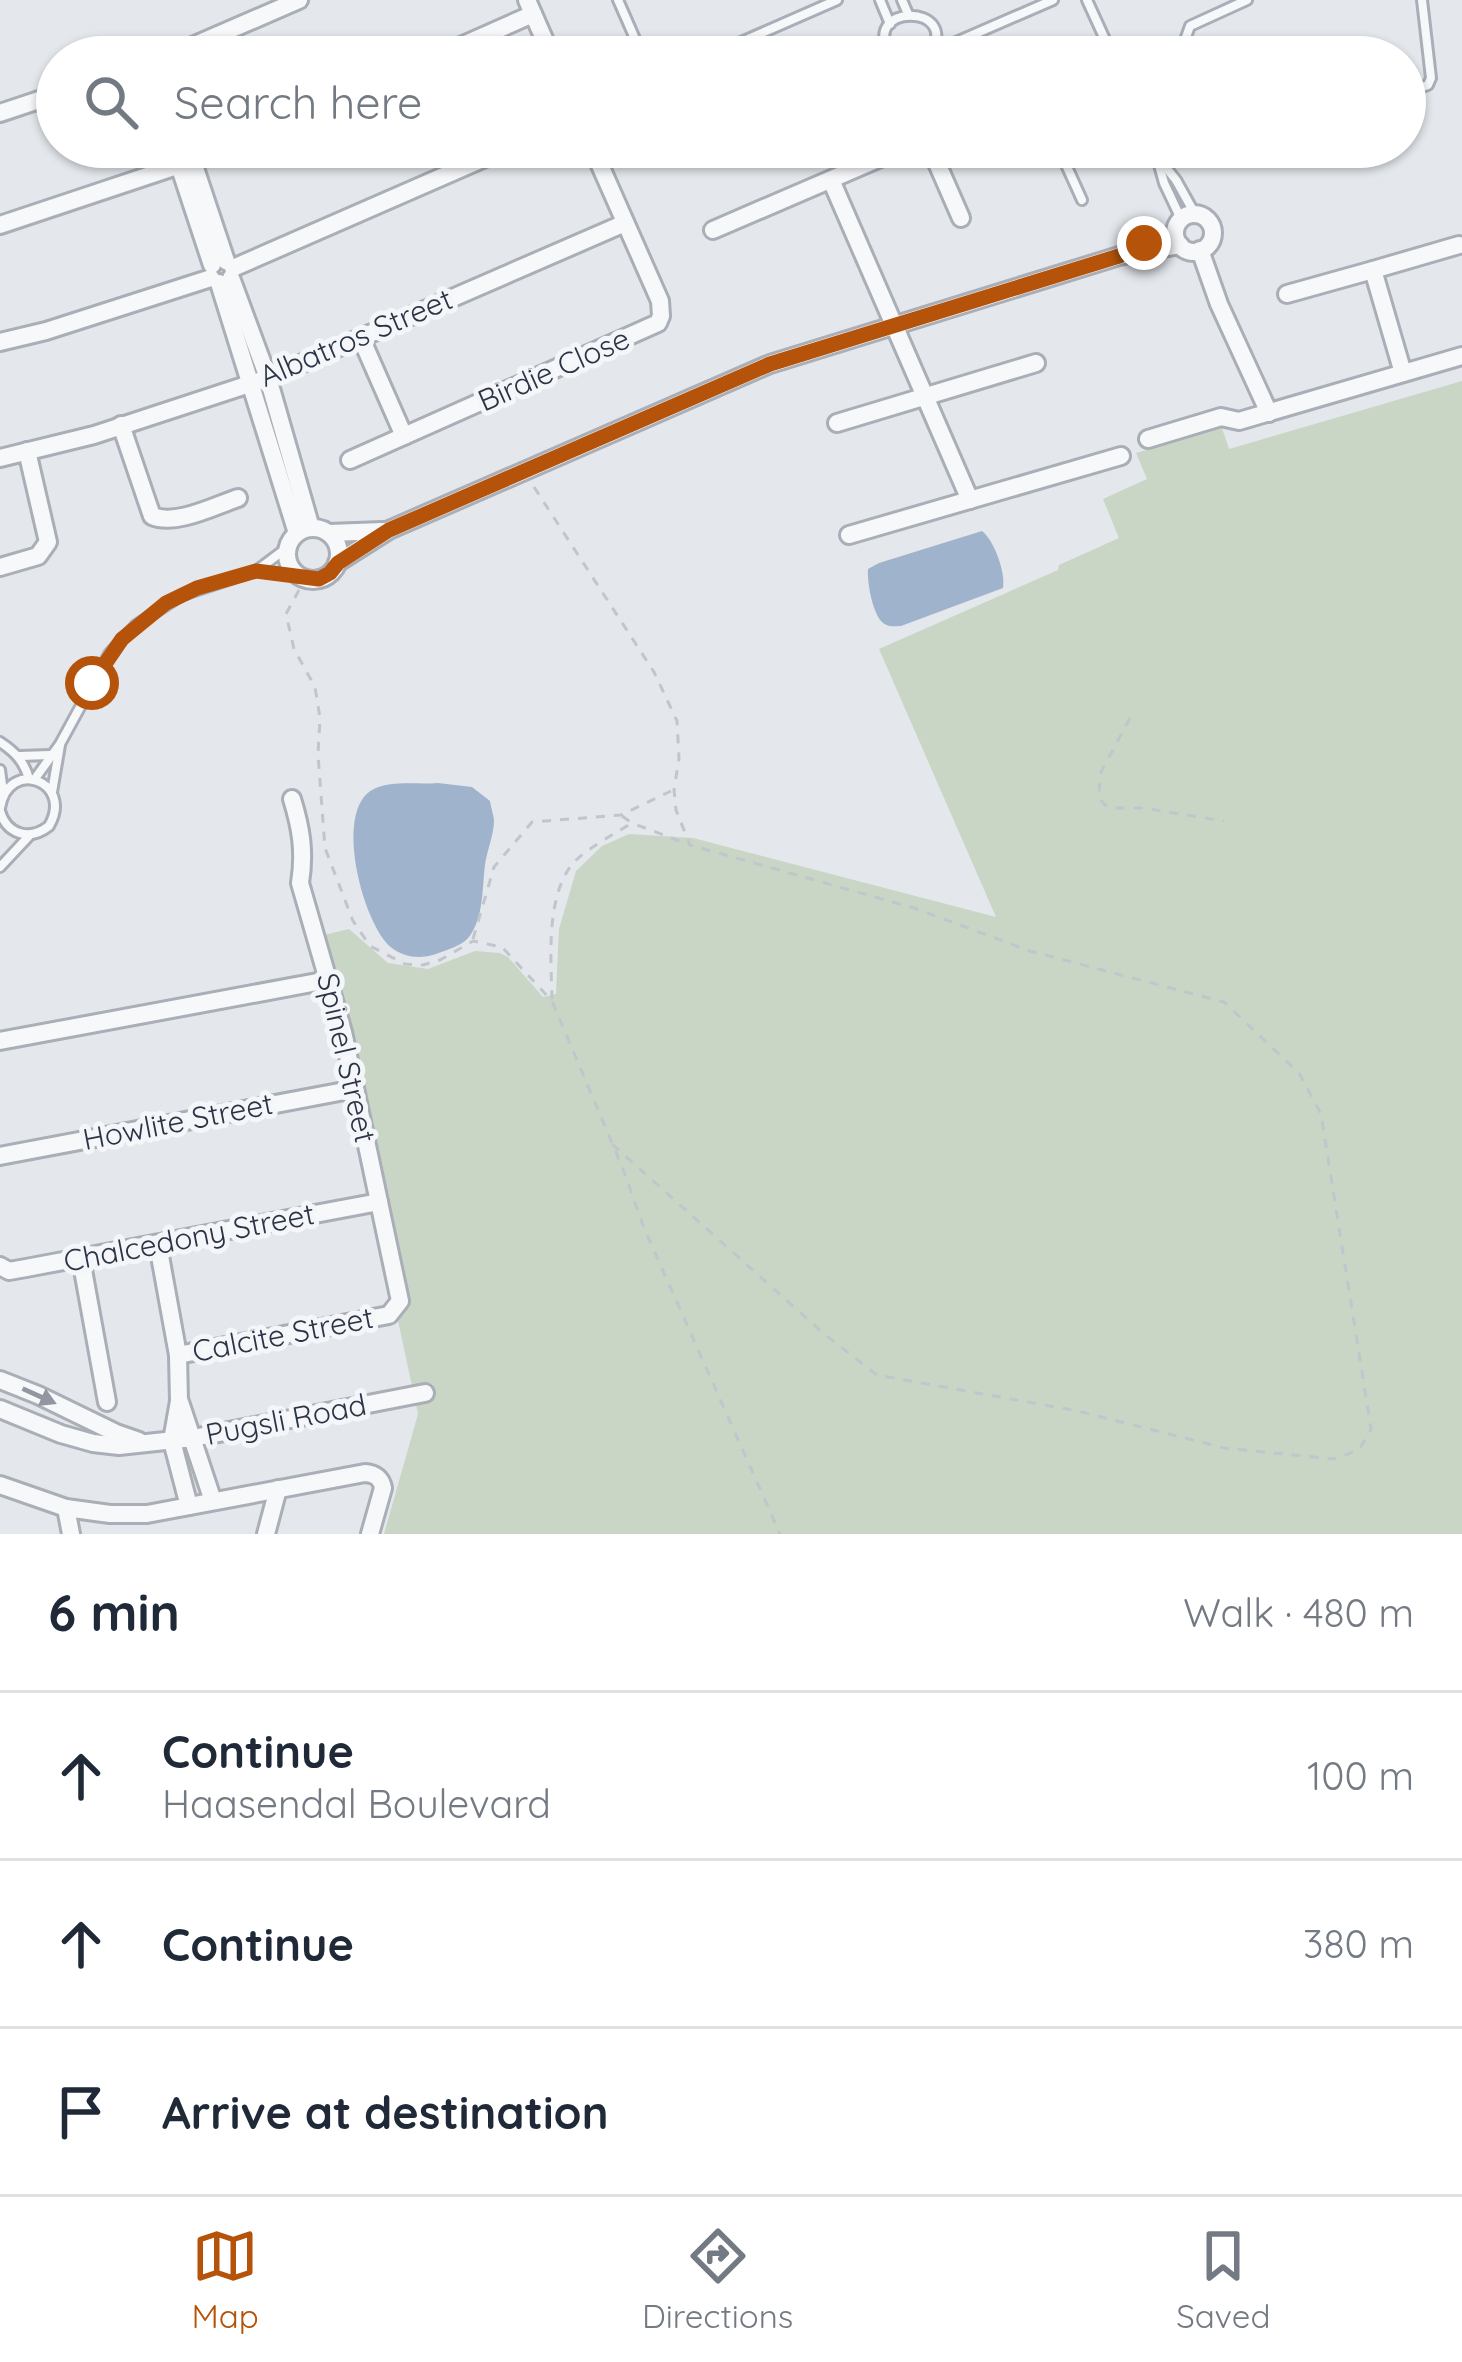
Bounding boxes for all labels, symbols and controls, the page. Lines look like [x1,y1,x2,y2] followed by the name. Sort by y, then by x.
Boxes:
[36,36,1426,168] search box
[78,69,144,135] icon: search
[174,74,422,130] text: Search here
[1117,216,1171,270] route end
[253,279,458,395] street label: Albatros Street
[472,319,635,419] street label: Birdie Close
[65,656,119,710] route start
[309,969,385,1146] street label: Spinel Street
[80,1084,276,1158] street label: Howlite Street
[60,1194,317,1280] street label: Chalcedony Street
[189,1298,376,1370] street label: Calcite Street
[202,1385,369,1453] street label: Pugsli Road
[22,1386,57,1406] one-way arrow
[48,1580,180,1644] text: 6 min
[1183,1588,1414,1637] text: Walk · 480 m
[162,1723,354,1779] text: Continue
[48,1743,114,1809] icon: ahead
[1307,1751,1414,1800] text: 100 m
[162,1779,551,1828] text: Haasendal Boulevard
[48,1911,114,1977] icon: ahead
[162,1916,354,1972] text: Continue
[1303,1919,1414,1968] text: 380 m
[48,2079,114,2145] icon: arrive
[162,2084,608,2140] text: Arrive at destination
[192,2223,259,2336] tab: Map
[642,2223,793,2336] tab: Directions
[1176,2223,1270,2336] tab: Saved

